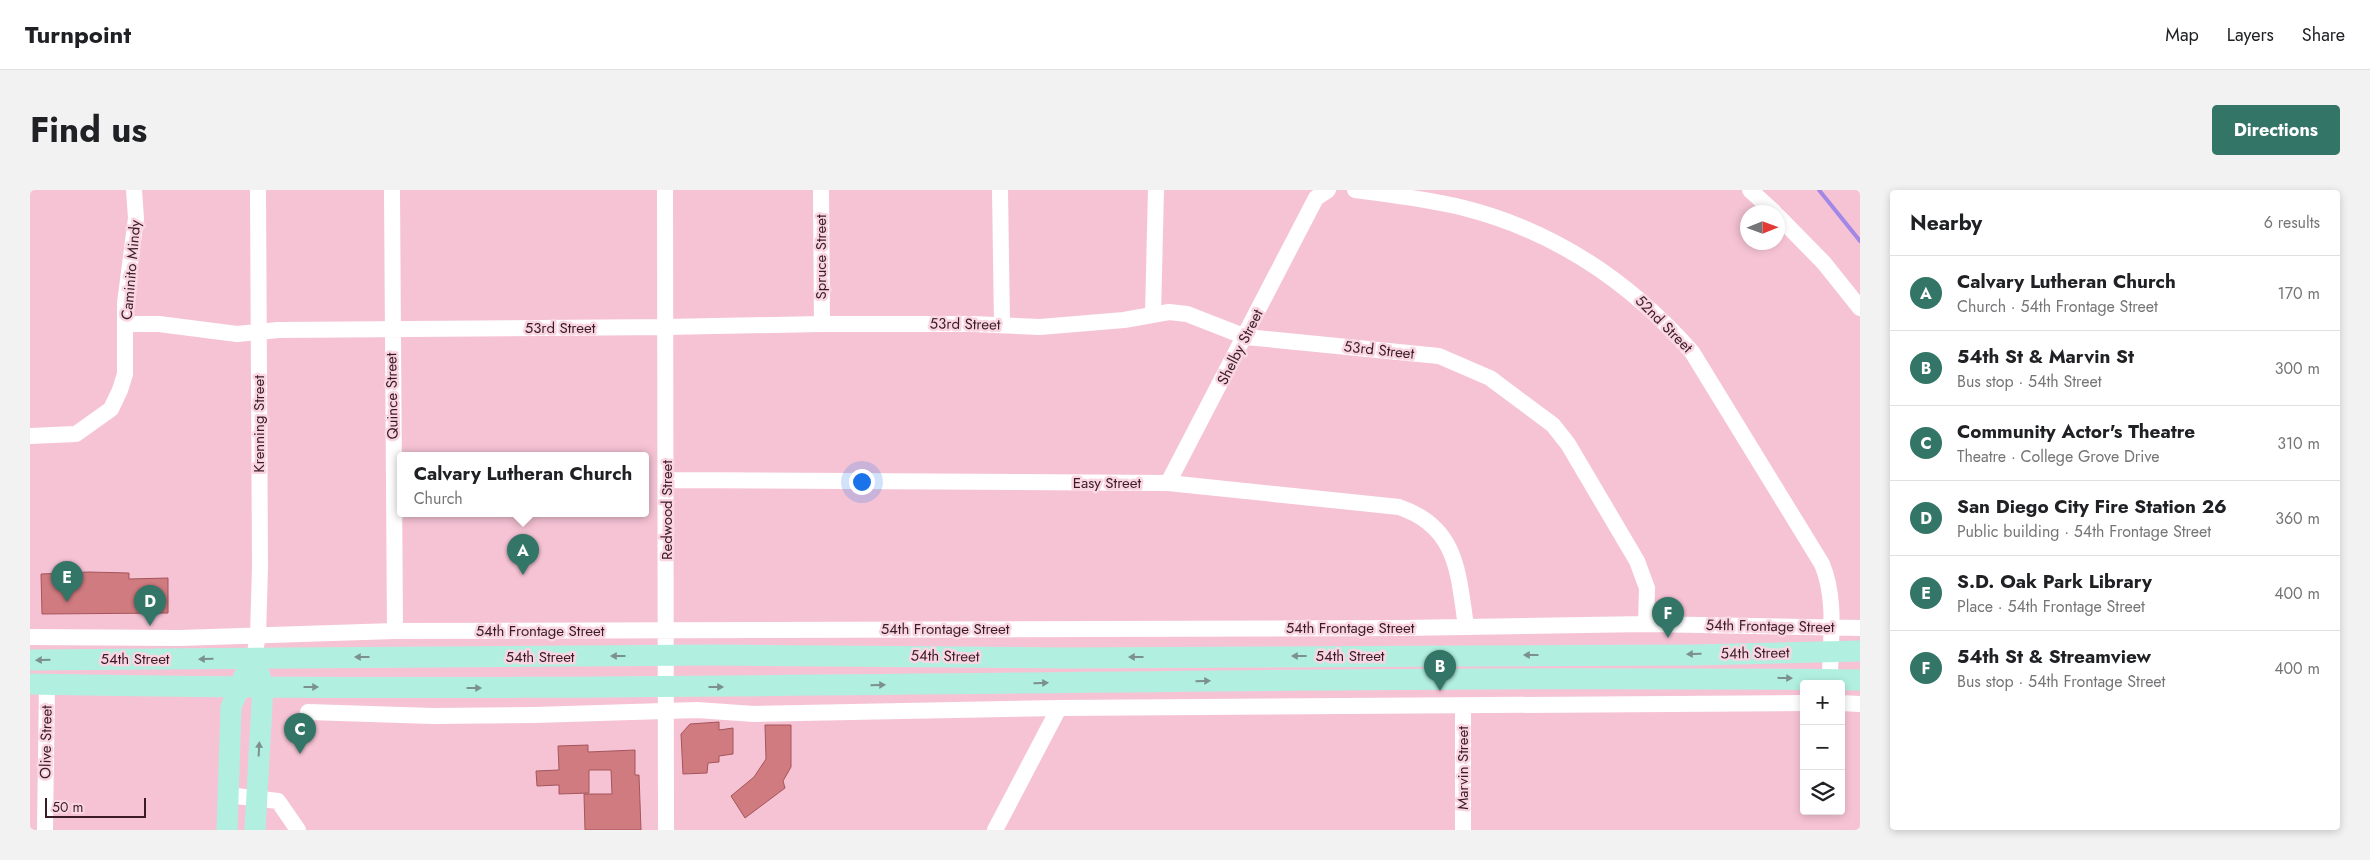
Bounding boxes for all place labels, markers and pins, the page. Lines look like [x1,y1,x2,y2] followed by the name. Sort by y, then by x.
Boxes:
[507,534,539,575] pin: A
[51,561,83,602] pin: E
[134,585,166,626] pin: D
[1652,597,1684,638] pin: F
[1424,650,1456,691] pin: B
[284,713,316,754] pin: C

